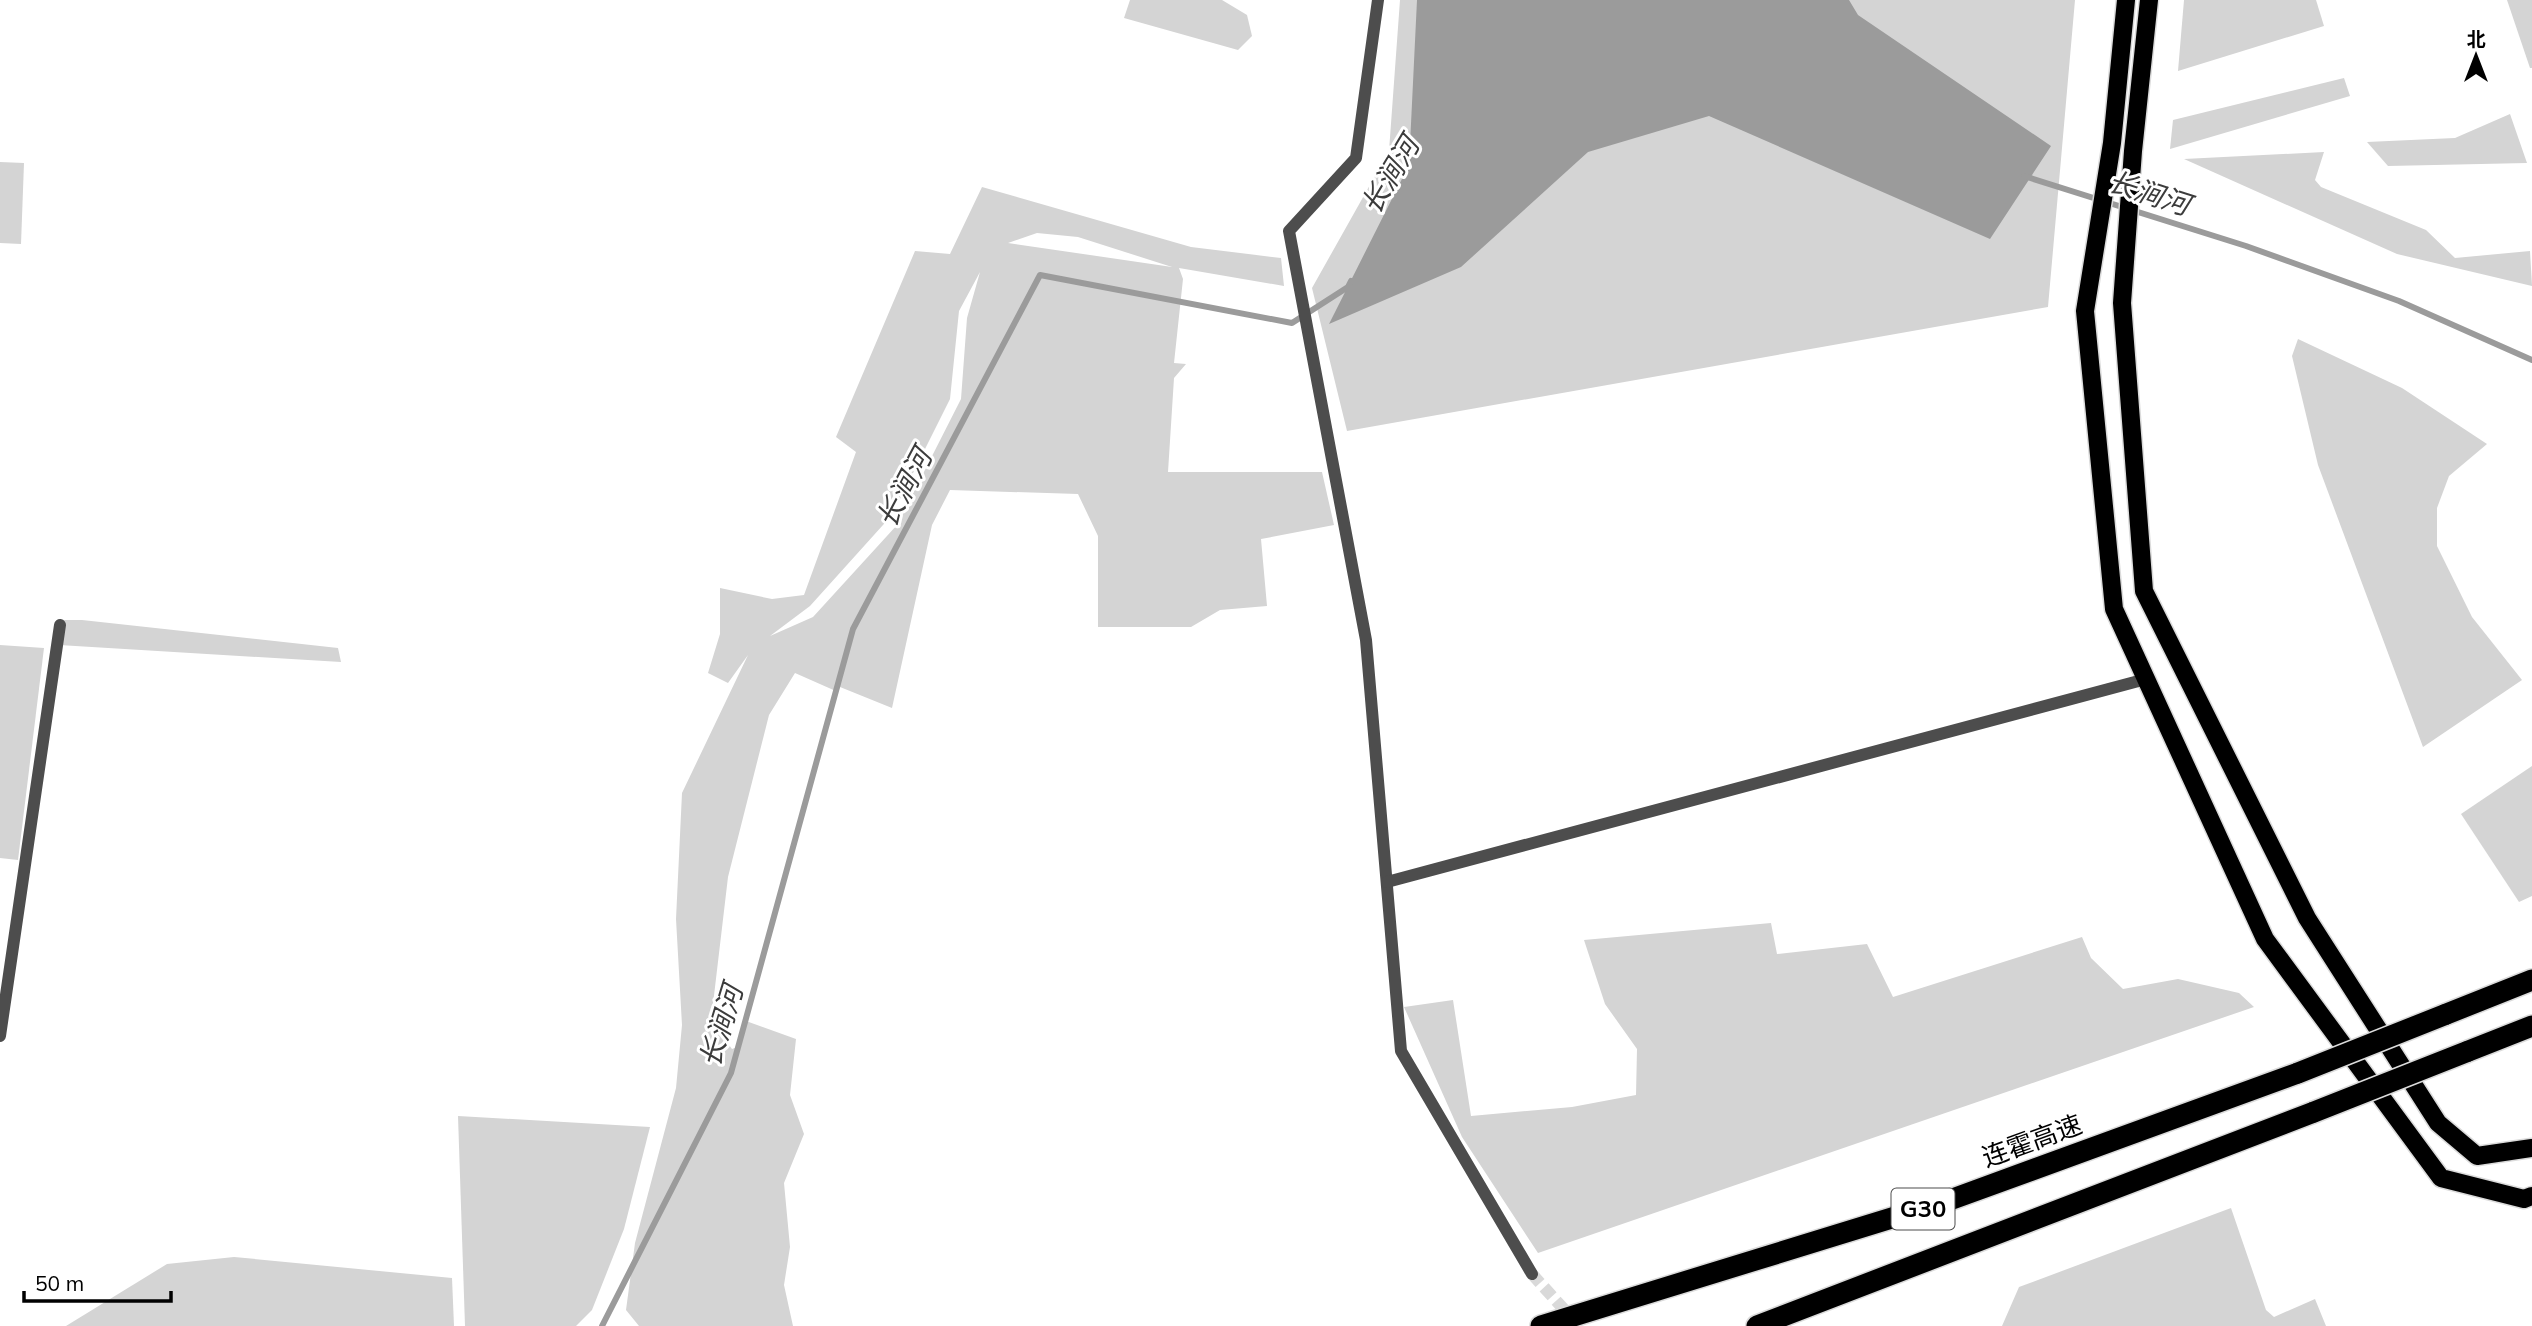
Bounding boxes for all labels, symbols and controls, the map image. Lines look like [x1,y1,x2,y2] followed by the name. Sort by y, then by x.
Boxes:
[2441,21,2511,91] north arrow
[2466,27,2486,51] text: 北
[1353,125,1429,220] water label: 长涧河
[2104,163,2199,224] water label: 长涧河
[868,438,941,533] water label: 长涧河
[692,976,751,1071] water label: 长涧河
[1977,1107,2086,1174] street label: 连霍高速
[1892,1189,1954,1230] road number: G30
[24,1260,172,1304] scale bar
[35,1270,84,1296] text: 50 m

